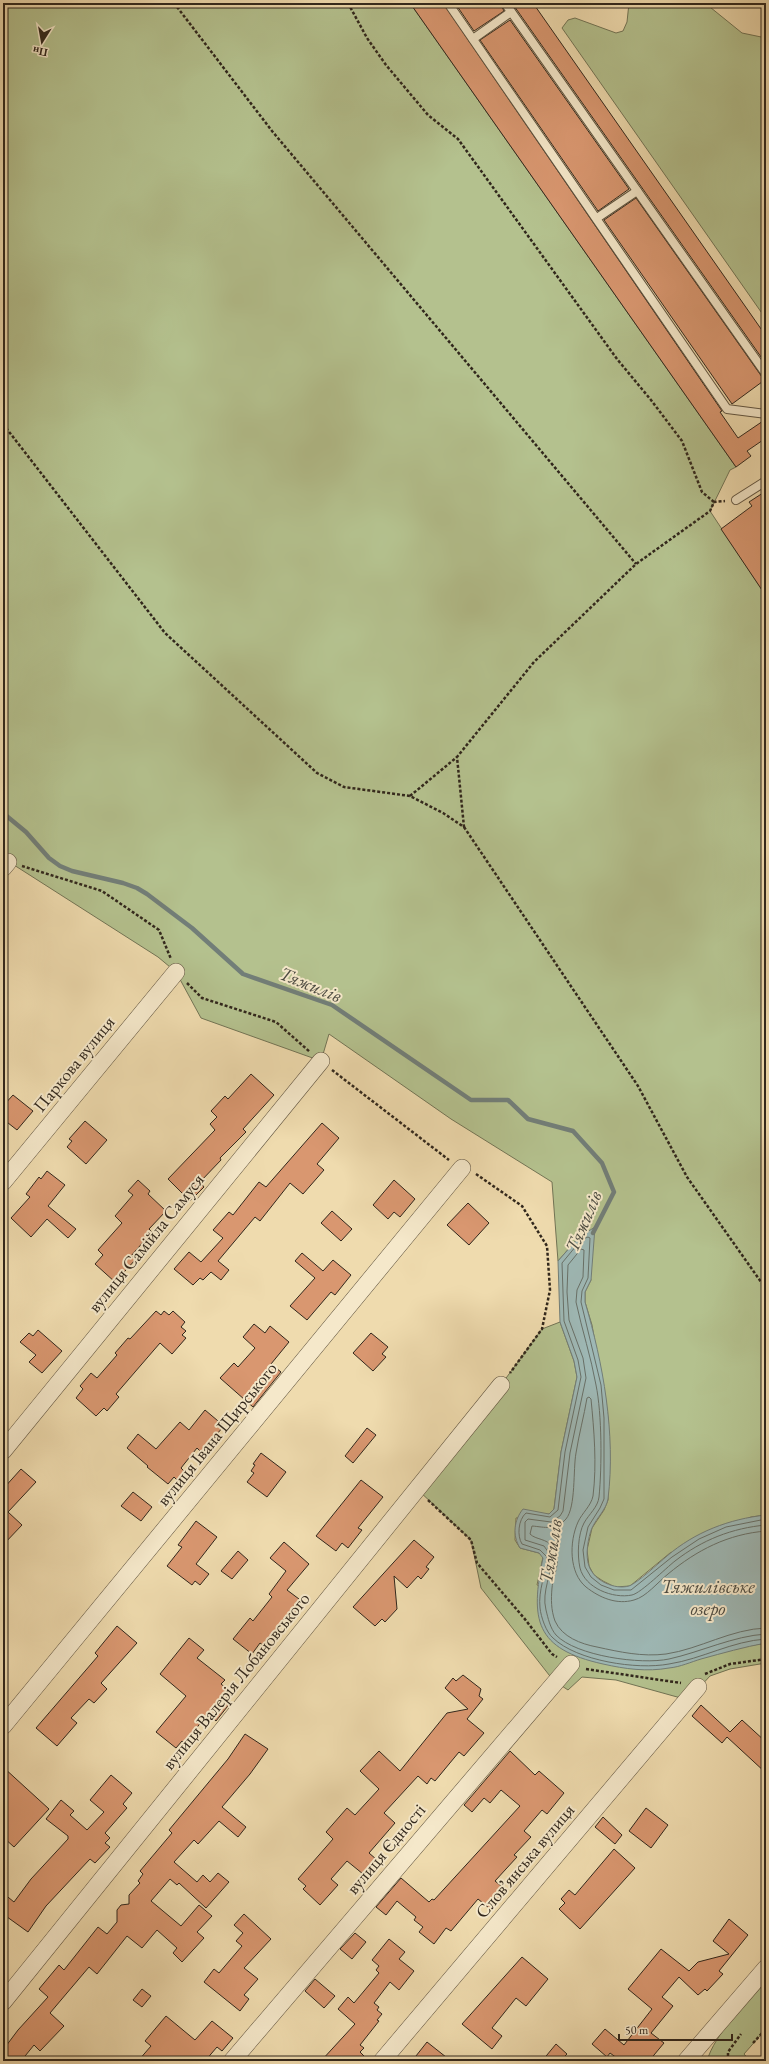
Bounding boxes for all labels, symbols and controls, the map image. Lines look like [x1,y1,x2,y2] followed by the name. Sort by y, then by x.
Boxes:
[22,22,62,62] north arrow
[31,43,49,60] text: Пн
[276,961,346,1008] water label: Тяжилів
[28,1011,119,1116] street label: Паркова вулиця
[82,1169,209,1317] street label: вулиця Самійла Самуся
[559,1186,608,1256] water label: Тяжилів
[151,1357,282,1510] street label: вулиця Івана Щирського
[533,1517,568,1585] water label: Тяжилів
[661,1574,755,1621] water label: Тяжилівське озеро
[157,1587,315,1774] street label: вулиця Валерія Лобановського
[341,1798,431,1899] street label: вулиця Єдності
[470,1799,579,1923] street label: Словʼянська вулиця
[619,2016,732,2042] scale bar
[625,2022,649,2038] text: 50 m

